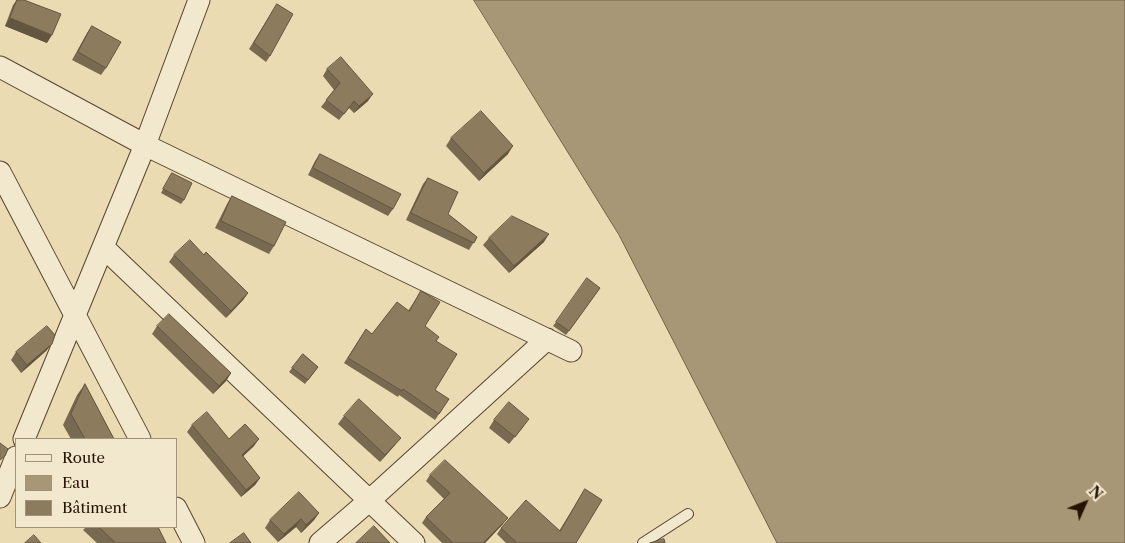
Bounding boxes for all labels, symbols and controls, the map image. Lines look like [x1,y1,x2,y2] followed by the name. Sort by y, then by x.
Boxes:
[15,438,178,528] legend
[62,448,105,467] text: Route
[62,473,90,492] text: Eau
[1060,478,1110,528] north arrow
[1085,482,1106,503] text: N
[62,498,127,517] text: Bâtiment

